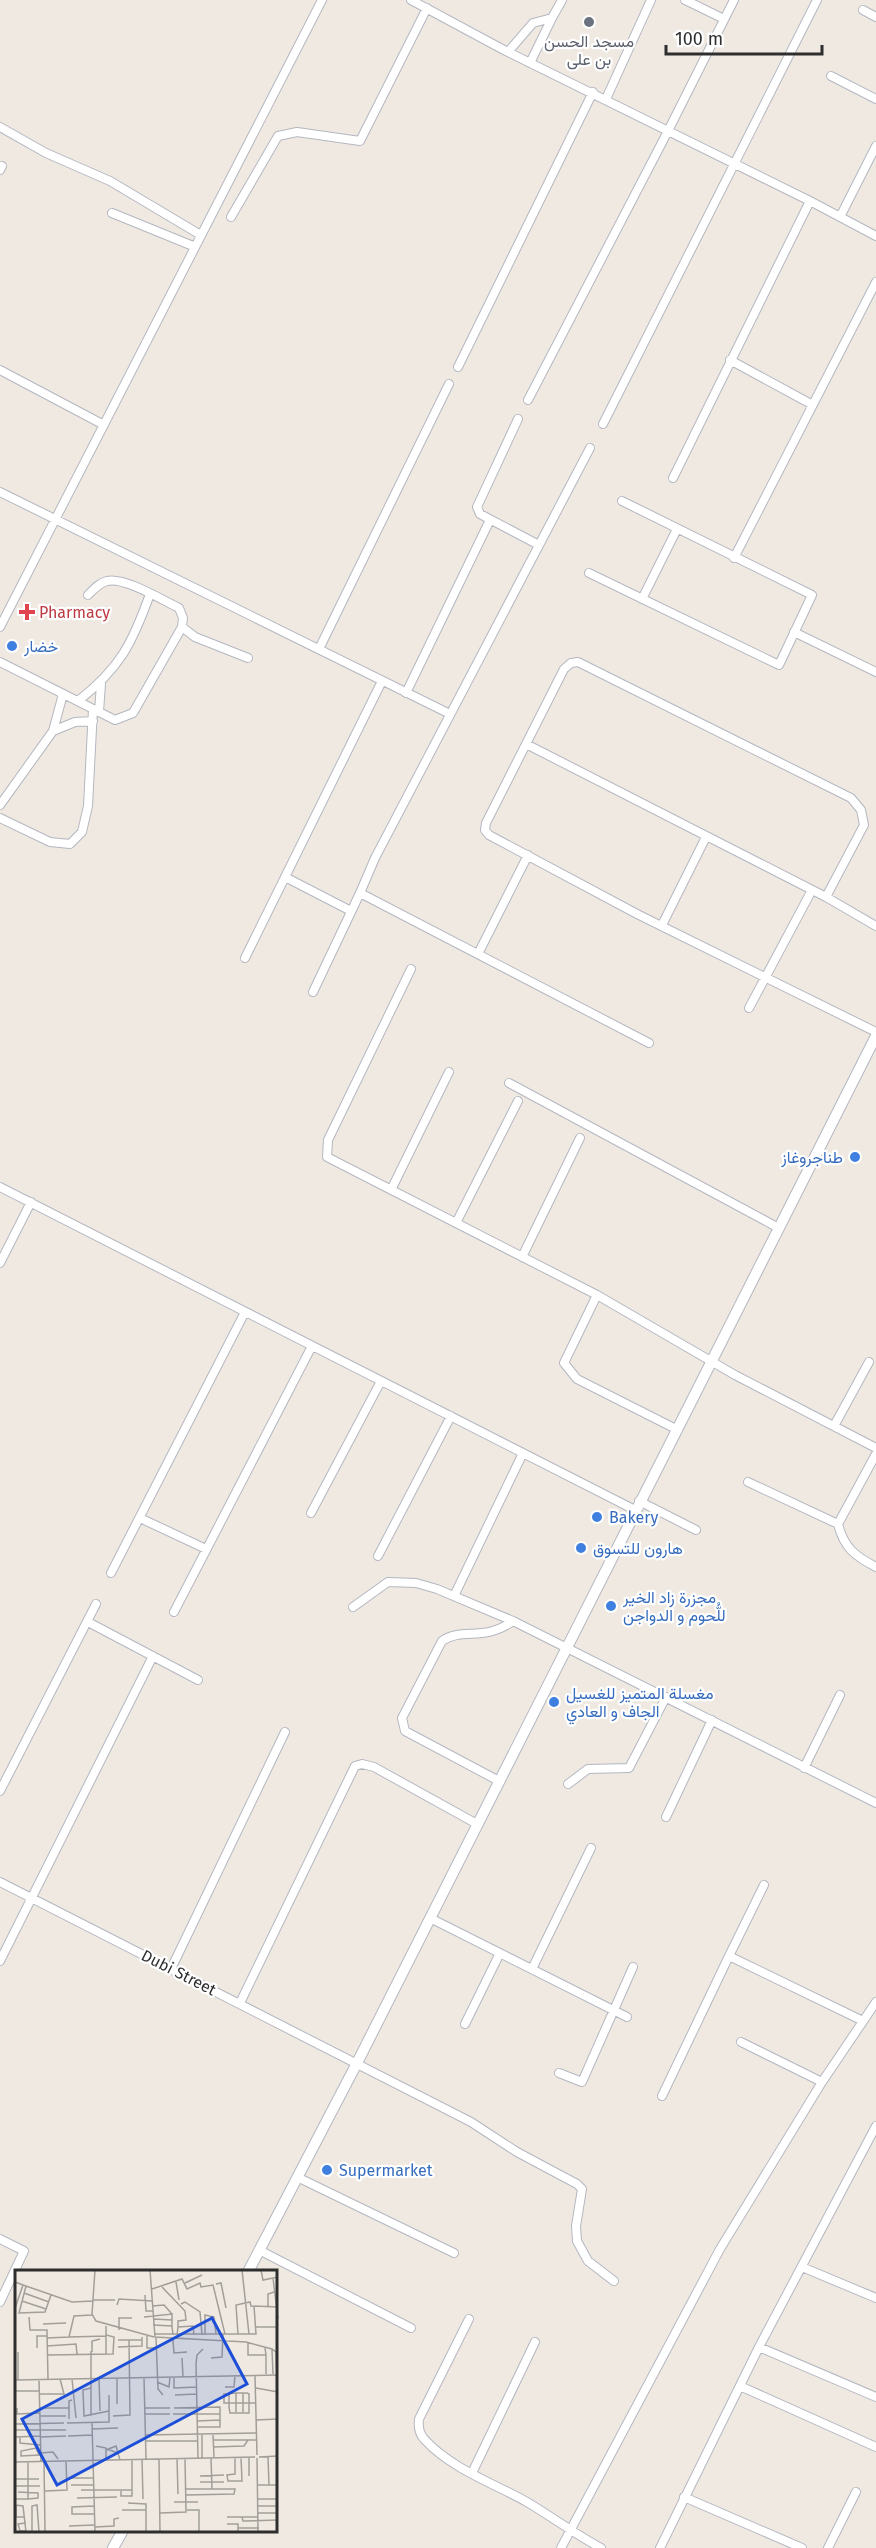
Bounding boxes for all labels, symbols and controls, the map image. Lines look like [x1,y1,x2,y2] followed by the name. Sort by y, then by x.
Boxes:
[582,15,596,29] marker: مسجد الحسن بن على
[666,18,822,56] scale bar
[675,28,723,50] text: 100 m
[544,32,634,70] place label: مسجد الحسن بن على
[39,603,110,622] place label: Pharmacy
[20,605,34,619] marker: Pharmacy
[23,637,58,657] place label: خضار
[5,639,19,653] marker: خضار
[780,1148,843,1168] place label: طناجروغاز
[848,1150,862,1164] marker: طناجروغاز
[609,1508,658,1527] place label: Bakery
[590,1510,604,1524] marker: Bakery
[593,1539,683,1559] place label: هارون للتسوق
[574,1541,588,1555] marker: هارون للتسوق
[622,1588,726,1626] place label: مجزرة زاد الخير للُّحوم و الدواجن
[604,1599,618,1613] marker: مجزرة زاد الخير للُّحوم و الدواجن
[566,1684,713,1725] place label: مغسلة المتميز للغسيل الجاف و العادي
[547,1695,561,1709] marker: مغسلة المتميز للغسيل الجاف و العادي
[138,1946,219,1999] street label: Dubi Street
[339,2161,433,2180] place label: Supermarket
[320,2163,334,2177] marker: Supermarket
[15,2270,278,2533] inset map

